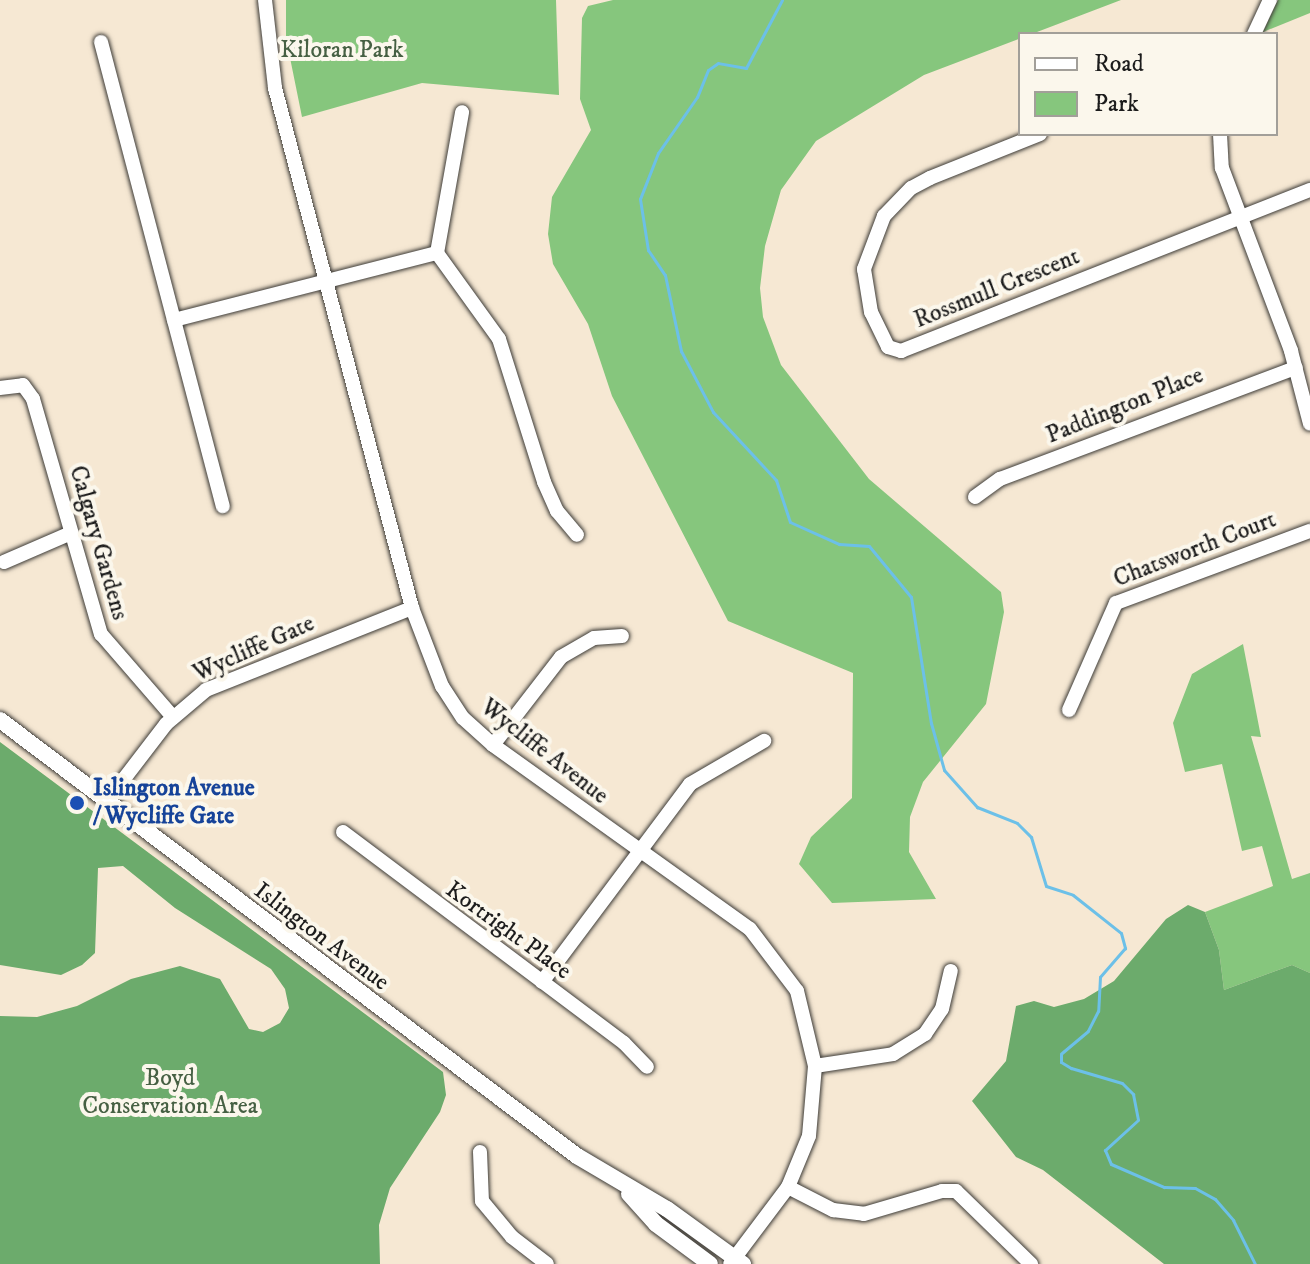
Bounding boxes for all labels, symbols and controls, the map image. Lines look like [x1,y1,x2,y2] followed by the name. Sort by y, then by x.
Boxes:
[1018,32,1278,136] legend
[280,37,404,65] park label: Kiloran Park
[1094,49,1144,79] text: Road
[1094,89,1139,119] text: Park
[910,243,1084,335] street label: Rossmull Crescent
[1042,361,1208,451] street label: Paddington Place
[62,463,134,623] street label: Calgary Gardens
[1110,506,1280,594] street label: Chatsworth Court
[189,610,319,688] street label: Wycliffe Gate
[474,693,614,811] street label: Wycliffe Avenue
[93,775,255,831] place label: Islington Avenue / Wycliffe Gate
[68,794,86,812] marker: Islington Avenue / Wycliffe Gate
[440,876,576,986] street label: Kortright Place
[248,877,394,997] street label: Islington Avenue
[82,1065,258,1121] park label: Boyd Conservation Area

